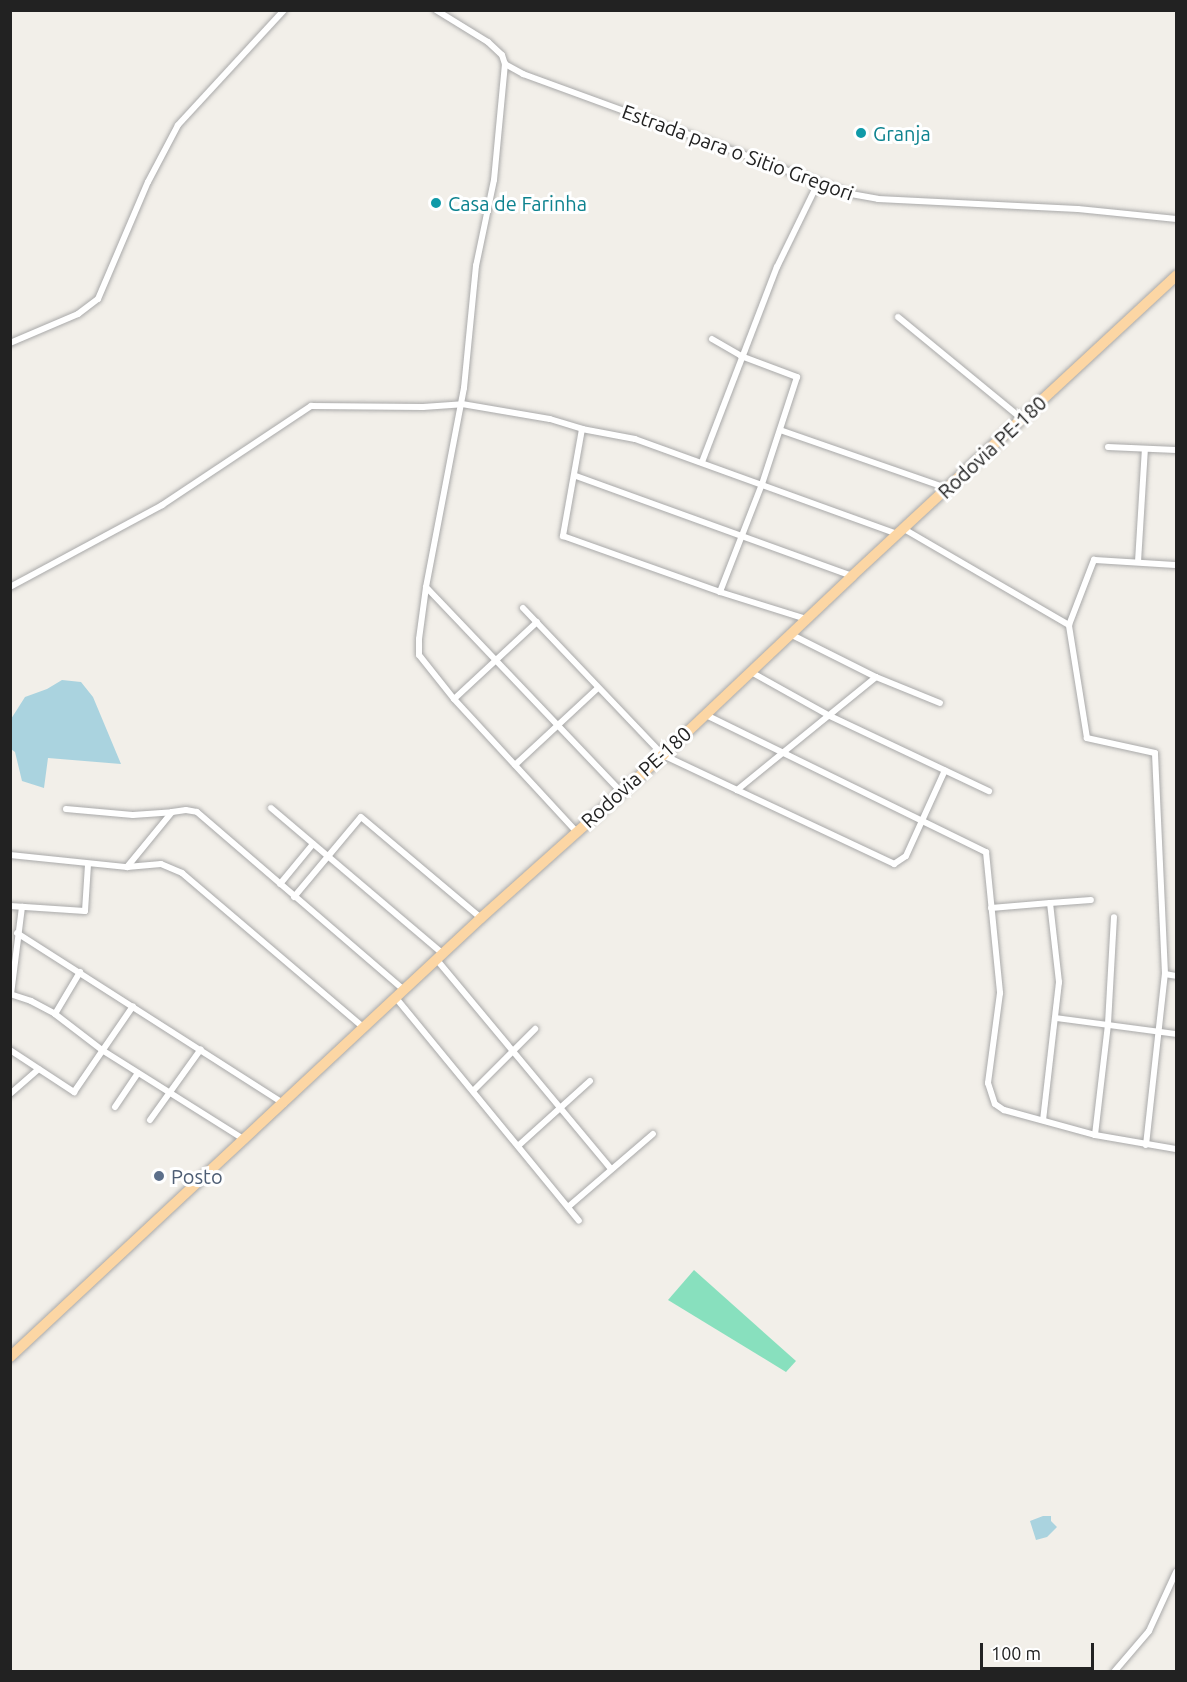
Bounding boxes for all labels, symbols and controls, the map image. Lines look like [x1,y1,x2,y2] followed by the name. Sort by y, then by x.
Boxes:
[619,99,857,205] street label: Estrada para o Sitio Gregori
[873,121,931,145] place label: Granja
[854,126,868,140] marker: Granja
[448,191,587,215] place label: Casa de Farinha
[429,196,443,210] marker: Casa de Farinha
[933,391,1051,503] street label: Rodovia PE-180
[576,721,696,833] street label: Rodovia PE-180
[171,1164,223,1188] place label: Posto
[152,1169,166,1183] marker: Posto
[983,1631,1097,1669] scale bar
[991,1643,1041,1663] text: 100 m

